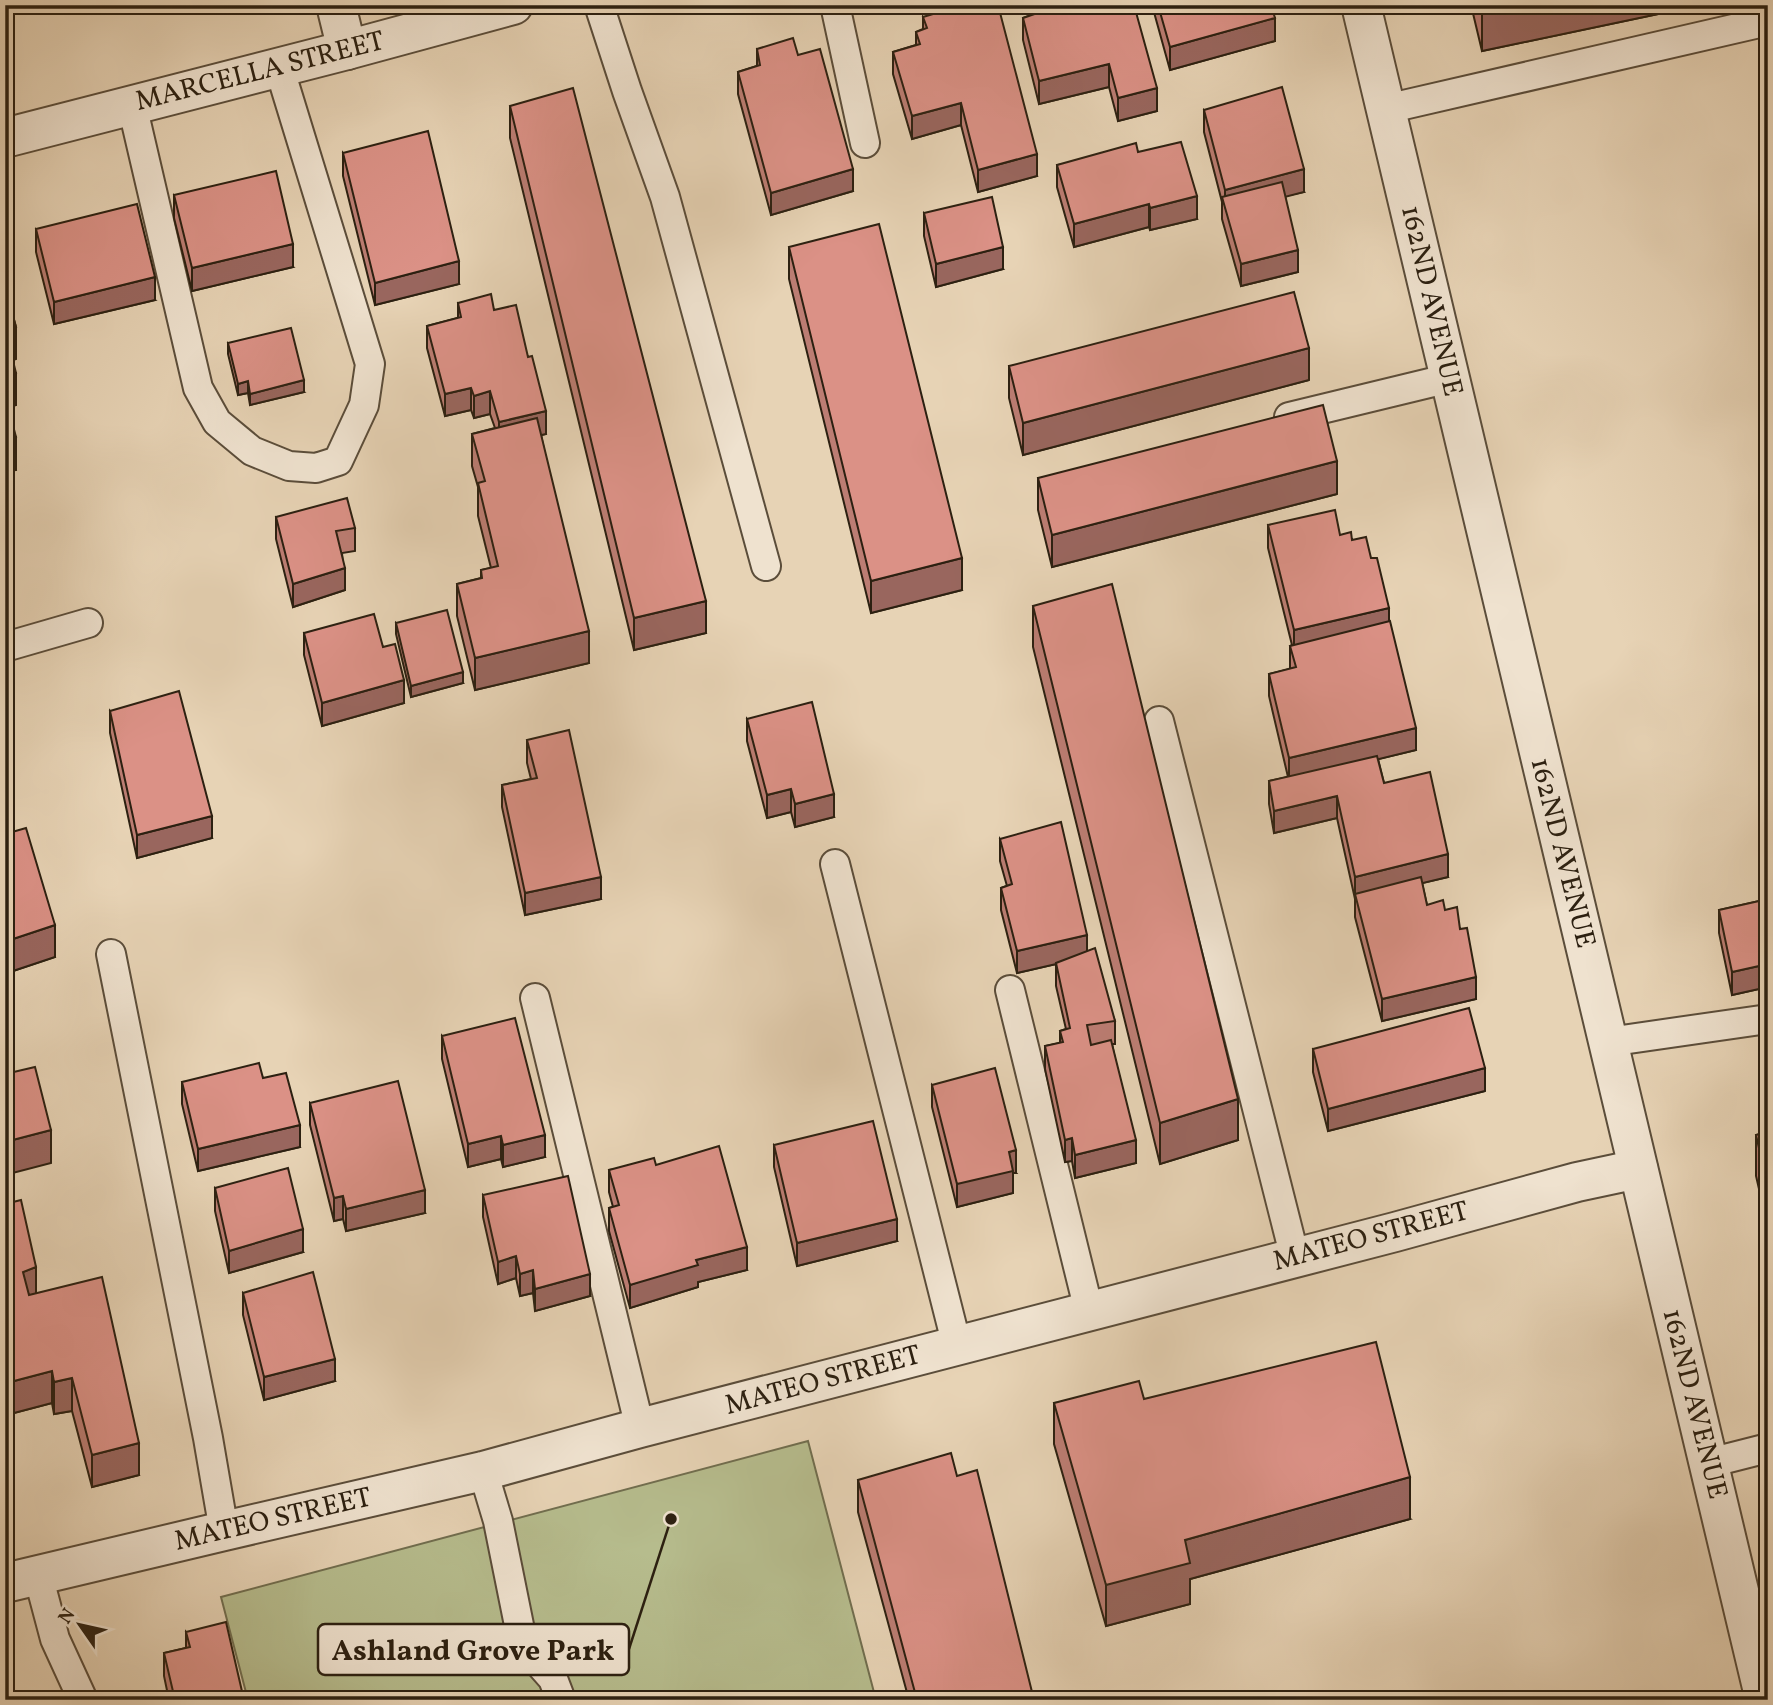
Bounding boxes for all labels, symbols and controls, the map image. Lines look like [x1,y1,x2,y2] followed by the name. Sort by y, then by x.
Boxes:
[131,22,389,122] street label: MARCELLA STREET
[1390,202,1472,400] street label: 162ND AVENUE
[1519,754,1605,952] street label: 162ND AVENUE
[1269,1192,1473,1282] street label: MATEO STREET
[1651,1305,1737,1503] street label: 162ND AVENUE
[721,1336,925,1426] street label: MATEO STREET
[171,1478,375,1562] street label: MATEO STREET
[46,1590,116,1660] north arrow
[53,1603,82,1630] text: N
[318,1624,629,1675] callout: Ashland Grove Park
[332,1631,614,1673] text: Ashland Grove Park

